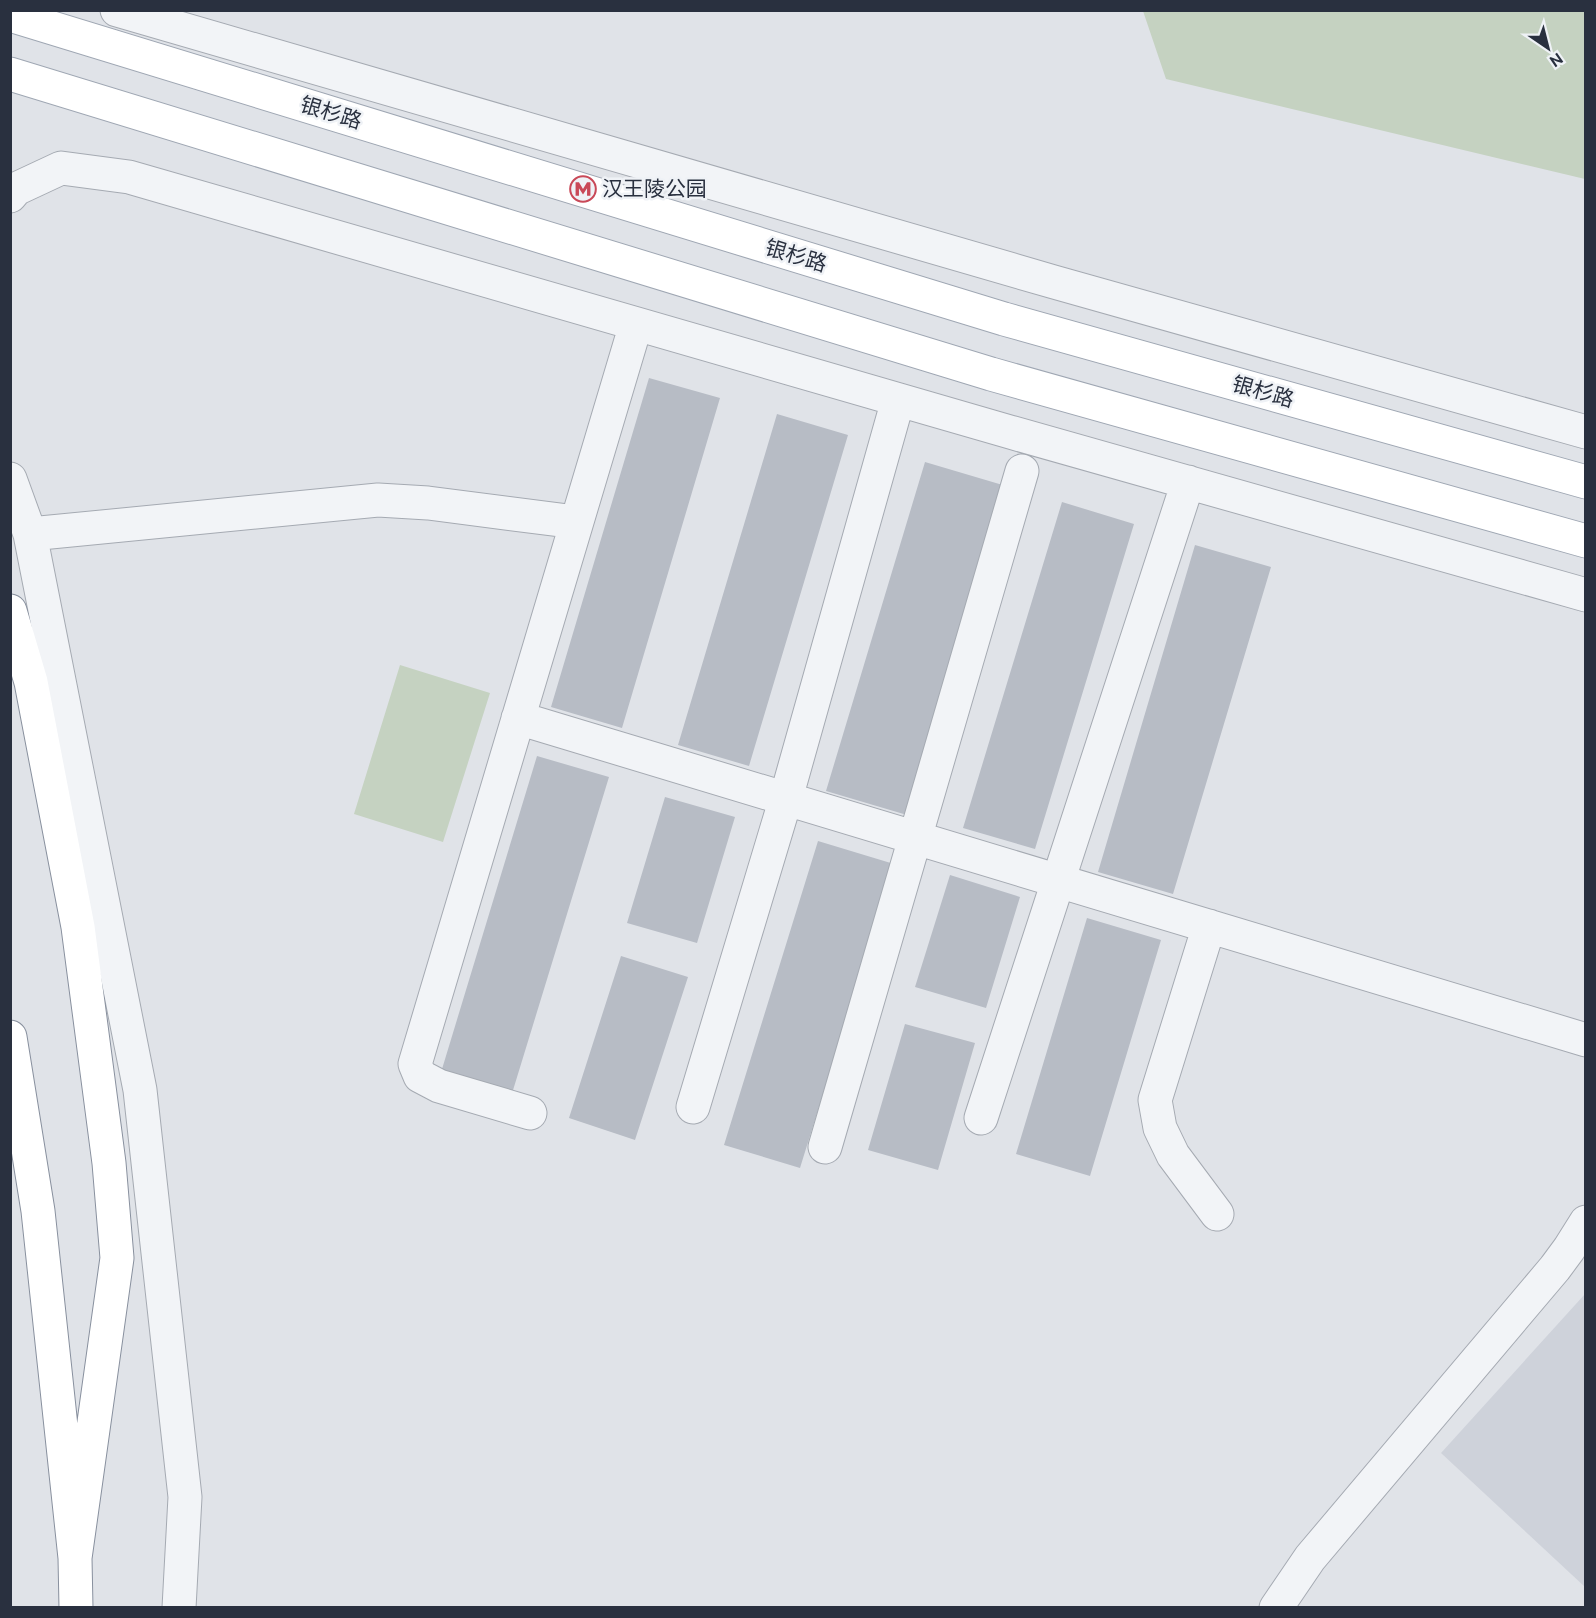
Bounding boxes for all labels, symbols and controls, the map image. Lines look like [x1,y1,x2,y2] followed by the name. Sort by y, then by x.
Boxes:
[1518,18,1578,78] north arrow
[1547,49,1567,71] text: N
[298,91,365,133] street label: 银杉路
[568,174,598,204] metro station icon: 汉王陵公园
[602,176,707,200] place label: 汉王陵公园
[763,234,830,276] street label: 银杉路
[1230,371,1297,411] street label: 银杉路

